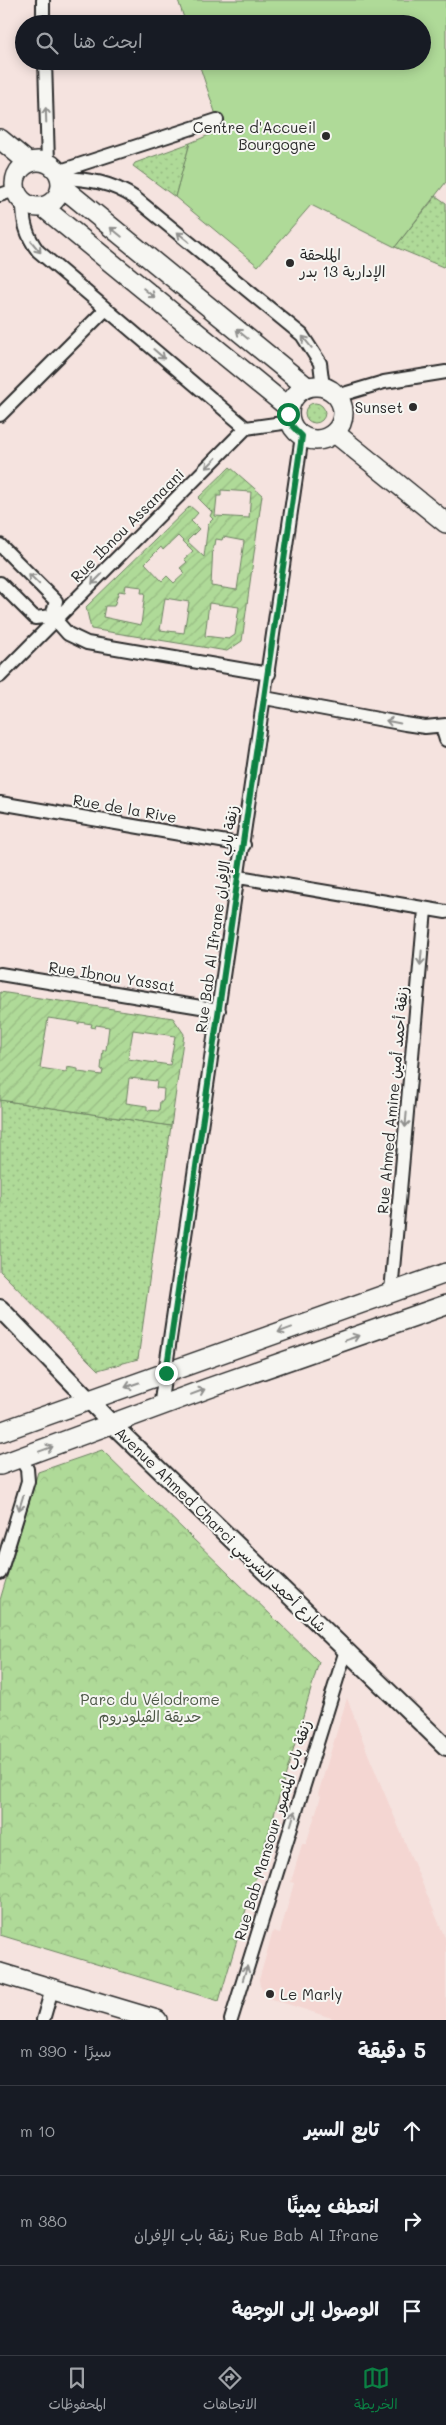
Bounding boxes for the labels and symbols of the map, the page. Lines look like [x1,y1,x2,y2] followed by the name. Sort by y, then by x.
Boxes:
[42,107,51,123] one-way arrow
[193,117,316,154] place label: Centre d'Accueil Bourgogne
[320,130,332,142] marker: Centre d'Accueil Bourgogne
[110,226,123,237] one-way arrow
[177,232,190,243] one-way arrow
[31,241,42,254] one-way arrow
[299,244,386,282] place label: الملحقة الإدارية 13 بدر
[284,257,296,269] marker: الملحقة الإدارية 13 بدر
[142,287,155,298] one-way arrow
[236,328,249,340] one-way arrow
[301,336,312,349] one-way arrow
[152,348,165,360] one-way arrow
[355,397,403,417] place label: Sunset
[407,401,419,413] marker: Sunset
[277,403,300,426] route start
[205,457,218,469] one-way arrow
[66,464,188,586] street label: Rue Ibnou Assanaani
[92,572,104,584] one-way arrow
[27,573,40,585] one-way arrow
[386,717,402,727] one-way arrow
[72,789,178,827] street label: Rue de la Rive
[190,804,243,1034] street label: Rue Bab Al Ifrane زنقة باب الإفران
[416,950,426,966] one-way arrow
[47,956,177,996] street label: Rue Ibnou Yassat
[372,985,412,1215] street label: Rue Ahmed Amine زنقة أحمد أمين
[402,1112,411,1128] one-way arrow
[277,1326,293,1335] one-way arrow
[343,1333,359,1342] one-way arrow
[155,1362,178,1385] route end
[124,1381,140,1390] one-way arrow
[190,1387,205,1396] one-way arrow
[108,1422,331,1639] street label: Avenue Ahmed Charci شارع أحمد الشرسي
[38,1443,54,1453] one-way arrow
[16,1495,26,1511] one-way arrow
[80,1689,220,1728] park label: Parc du Vélodrome حديقة الڤيلودروم
[229,1717,315,1943] street label: Rue Bab Mansour زنقة باب المنصور
[289,1810,299,1826] one-way arrow
[241,1966,251,1982] one-way arrow
[280,1984,343,2004] place label: Le Marly
[264,1988,276,2000] marker: Le Marly

